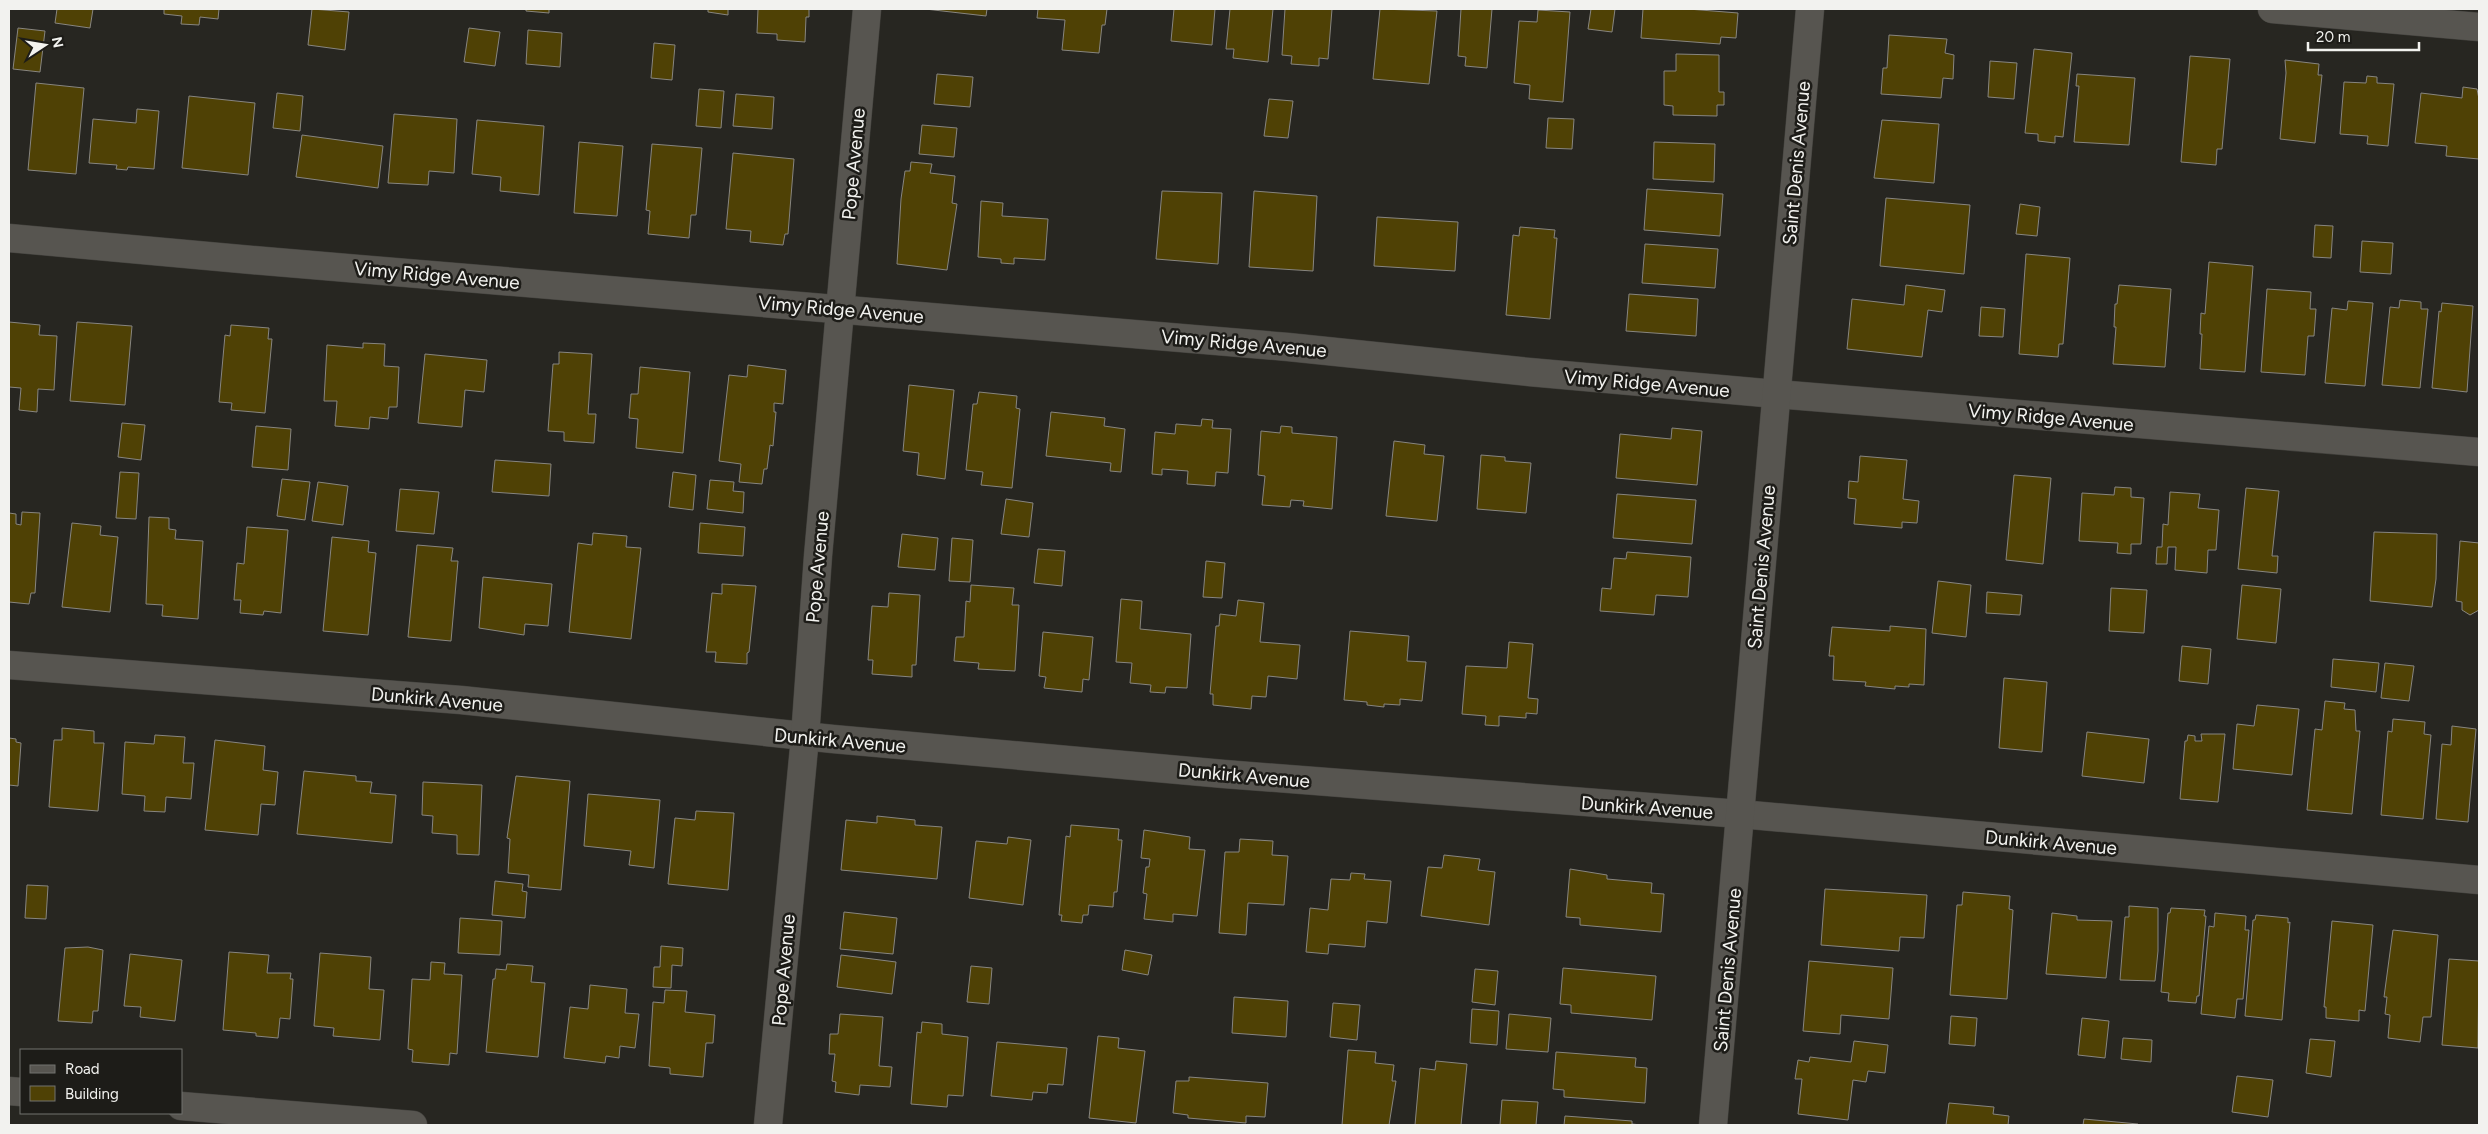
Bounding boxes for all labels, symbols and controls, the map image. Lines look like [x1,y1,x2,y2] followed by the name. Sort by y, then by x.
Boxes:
[20,20,70,70] north arrow
[2308,20,2419,52] scale bar
[2316,28,2350,46] text: 20 m
[48,35,67,49] text: N
[1778,80,1815,246] street label: Saint Denis Avenue
[837,107,870,221] street label: Pope Avenue
[353,257,521,294] street label: Vimy Ridge Avenue
[757,291,925,328] street label: Vimy Ridge Avenue
[1160,325,1328,362] street label: Vimy Ridge Avenue
[1563,365,1731,402] street label: Vimy Ridge Avenue
[1967,399,2135,436] street label: Vimy Ridge Avenue
[1743,484,1780,650] street label: Saint Denis Avenue
[801,510,834,624] street label: Pope Avenue
[370,682,504,717] street label: Dunkirk Avenue
[773,723,907,758] street label: Dunkirk Avenue
[1177,758,1311,793] street label: Dunkirk Avenue
[1580,791,1714,824] street label: Dunkirk Avenue
[1984,825,2118,860] street label: Dunkirk Avenue
[1709,887,1746,1053] street label: Saint Denis Avenue
[767,913,800,1027] street label: Pope Avenue
[20,1049,182,1114] legend
[65,1060,100,1078] text: Road
[65,1085,119,1103] text: Building

